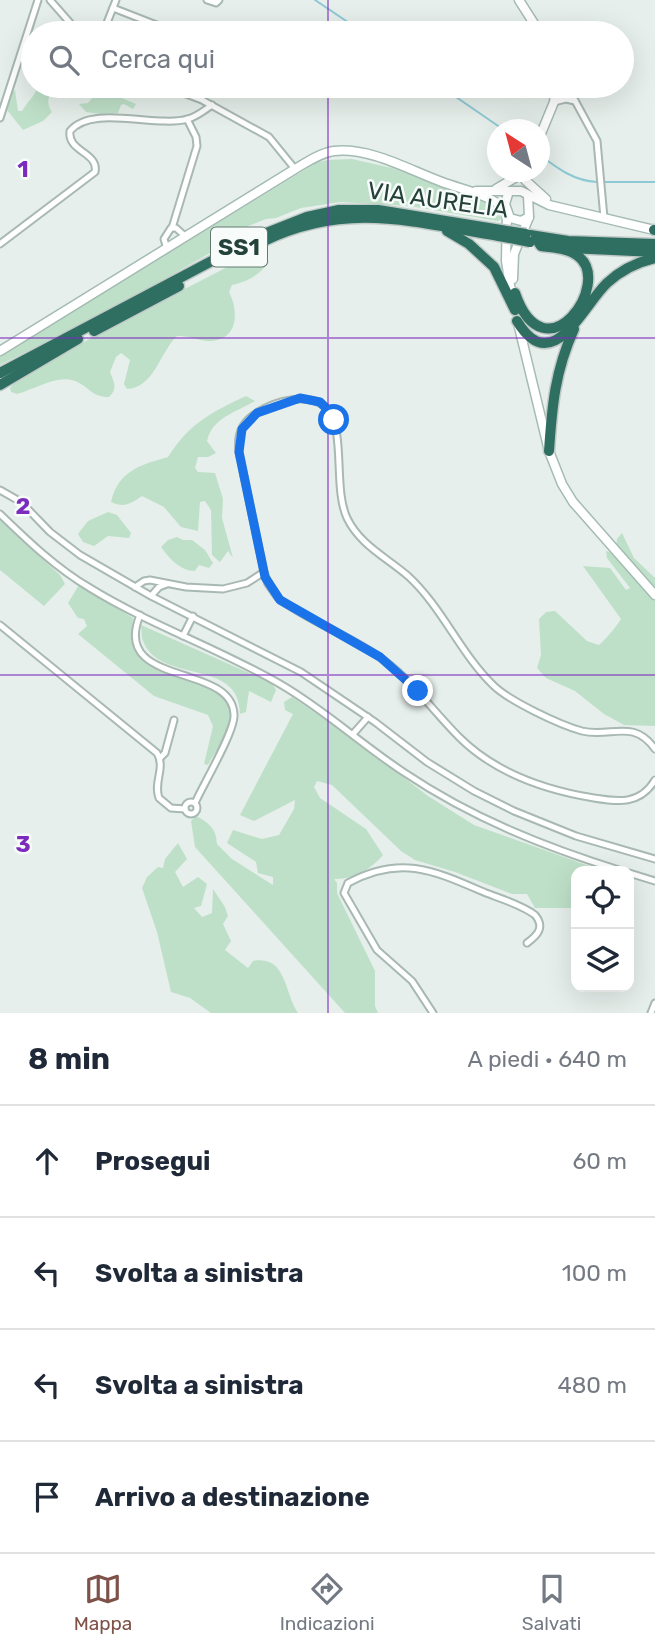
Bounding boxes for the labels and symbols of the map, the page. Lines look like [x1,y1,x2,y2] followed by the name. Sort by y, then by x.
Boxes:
[487,119,550,182] north arrow
[17,155,29,183] text: 1
[366,176,510,224] street label: VIA AURELIA
[211,228,267,266] road number: SS1
[318,404,349,435] route start
[16,492,30,520] text: 2
[402,675,433,706] route end
[15,830,31,858] text: 3

